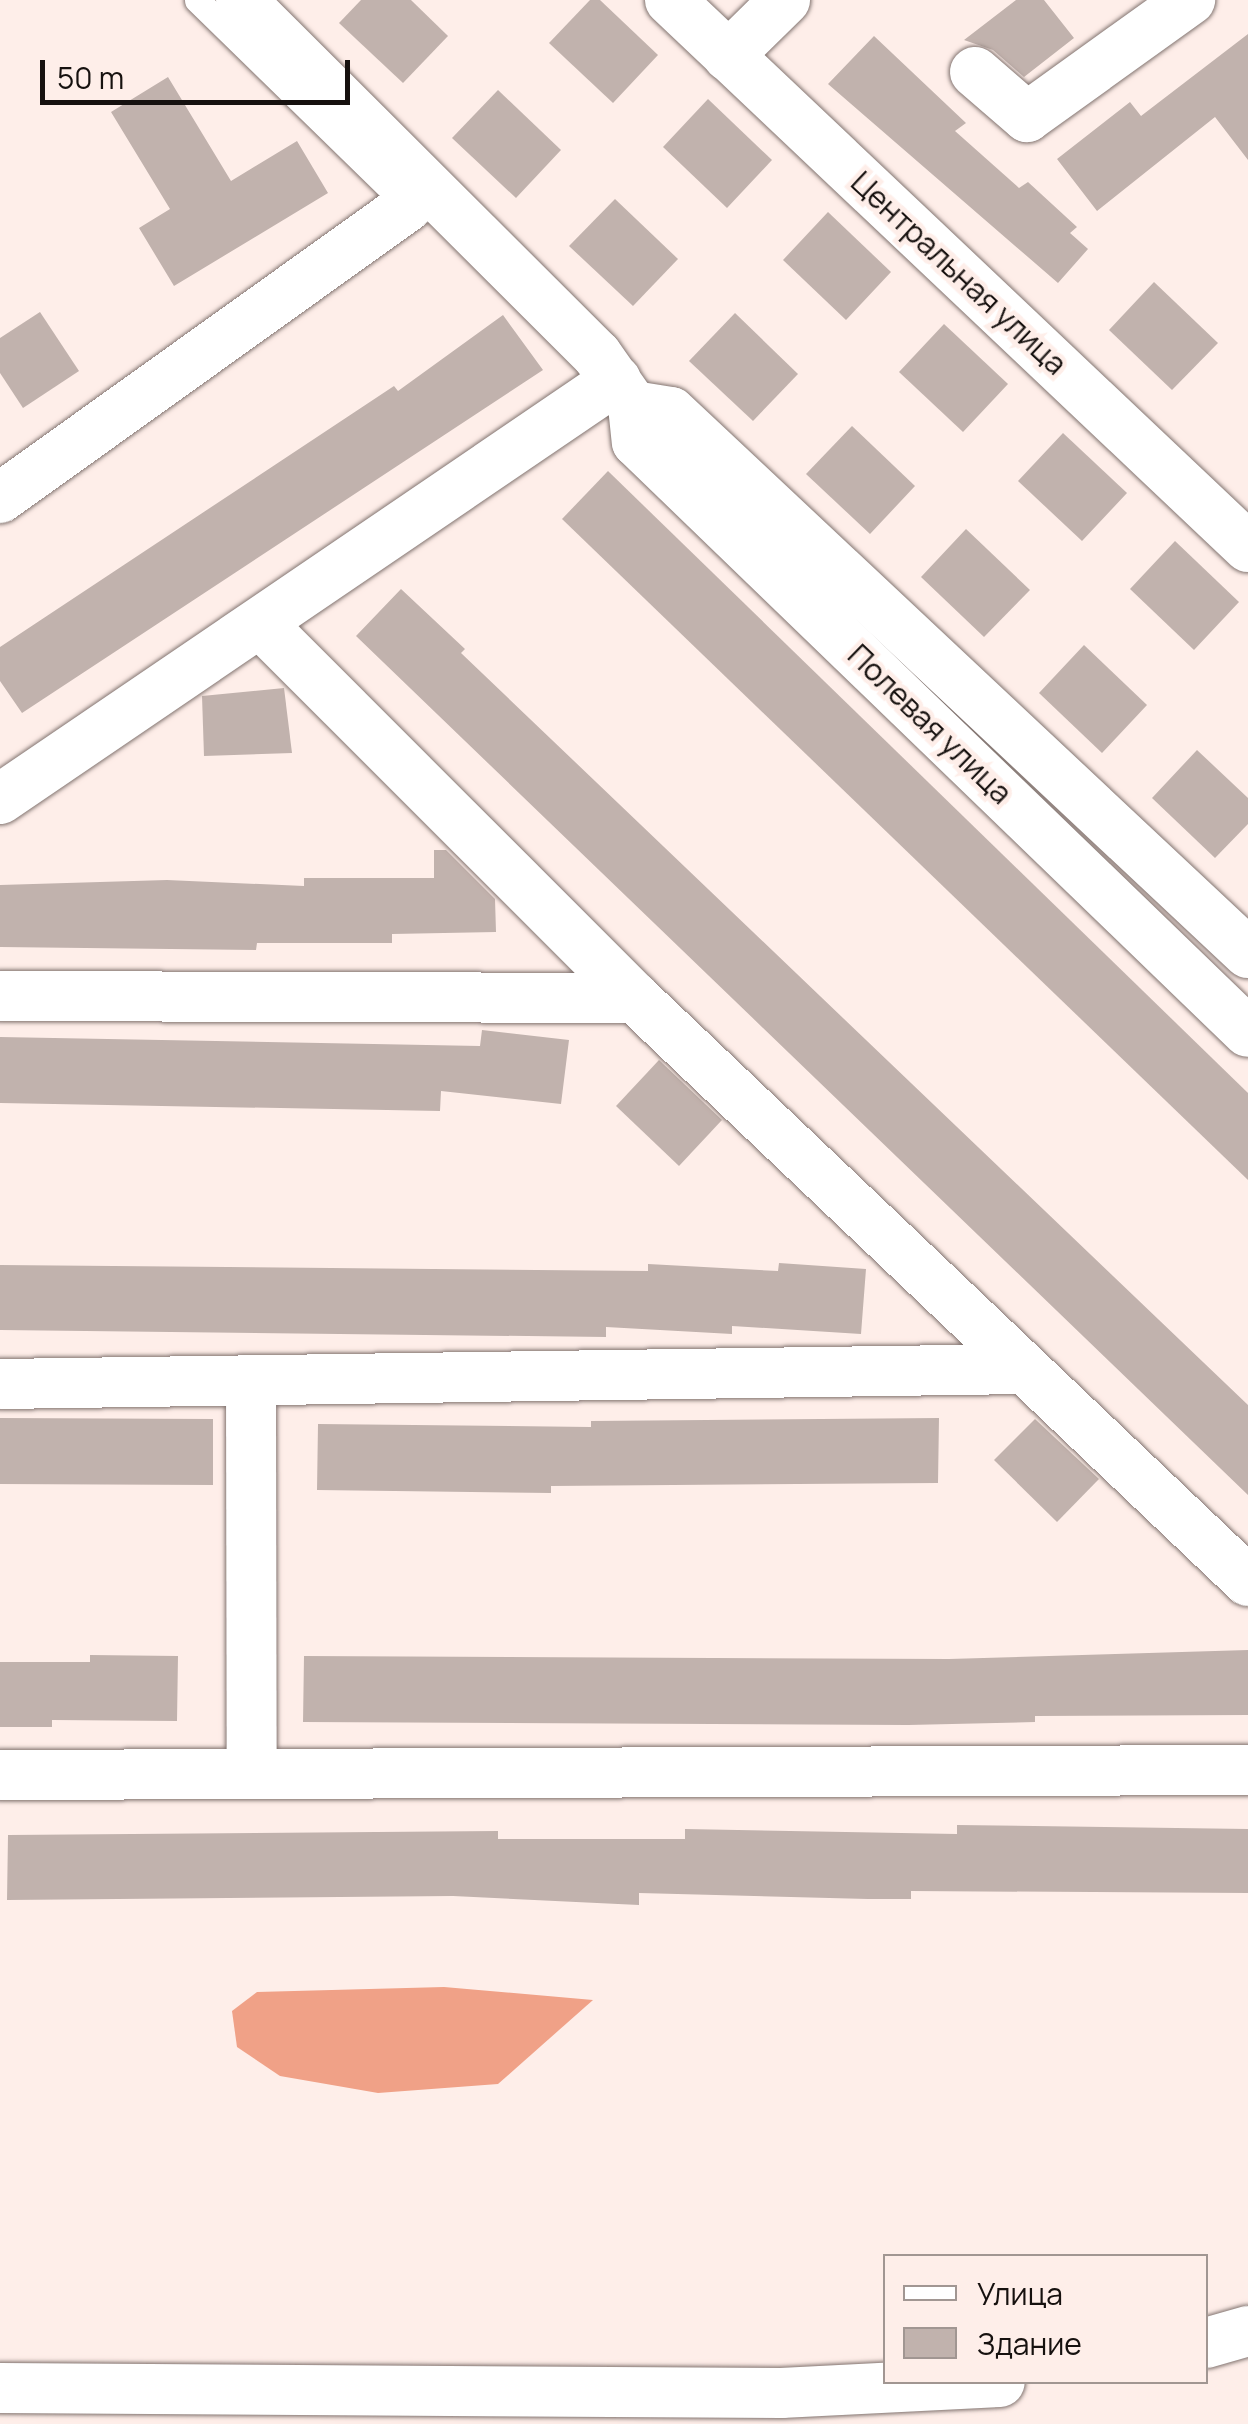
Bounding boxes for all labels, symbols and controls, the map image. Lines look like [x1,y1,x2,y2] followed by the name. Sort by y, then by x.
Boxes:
[45,40,355,102] scale bar
[57,57,124,98] text: 50 m
[844,164,1074,382] street label: Центральная улица
[841,637,1019,811] street label: Полевая улица
[883,2254,1208,2384] legend
[977,2273,1063,2314] text: Улица
[977,2323,1082,2364] text: Здание

